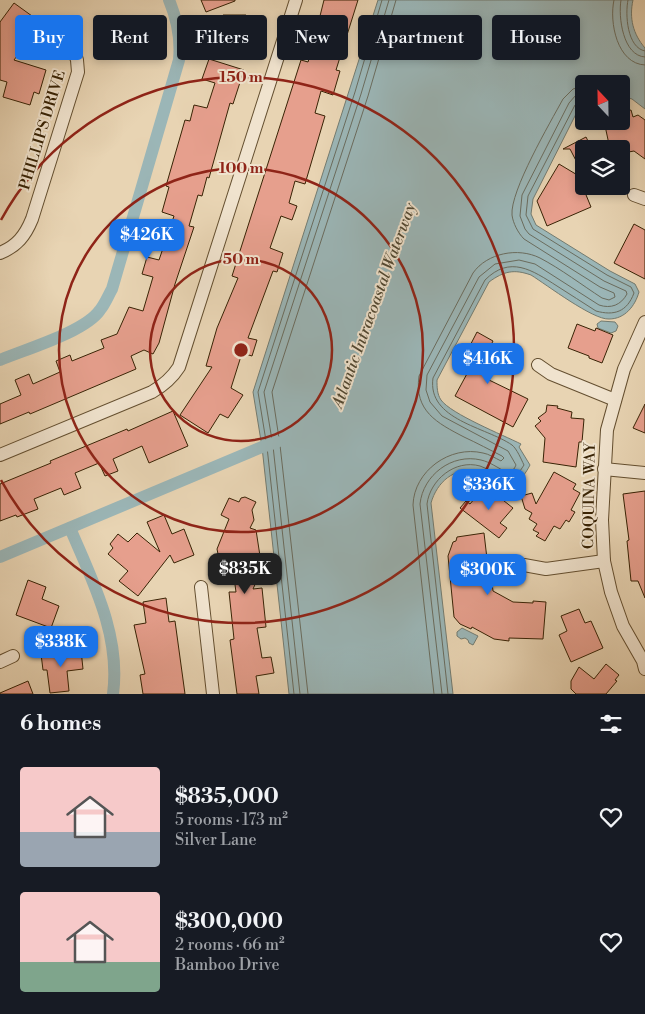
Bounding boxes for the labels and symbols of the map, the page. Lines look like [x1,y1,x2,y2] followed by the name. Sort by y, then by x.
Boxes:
[15,68,70,192] street label: PHILLIPS DRIVE
[219,68,263,87] text: 150 m
[575,75,630,130] north arrow
[219,159,264,178] text: 100 m
[327,199,421,413] water label: Atlantic Intracoastal Waterway
[112,218,182,261] pin: $426K
[223,250,259,269] text: 50 m
[232,341,250,359] centre of rings
[453,342,523,385] pin: $416K
[579,441,600,549] street label: COQUINA WAY
[454,468,524,511] pin: $336K
[210,552,280,595] pin: $835K
[453,554,523,596] pin: $300K
[26,626,96,668] pin: $338K

